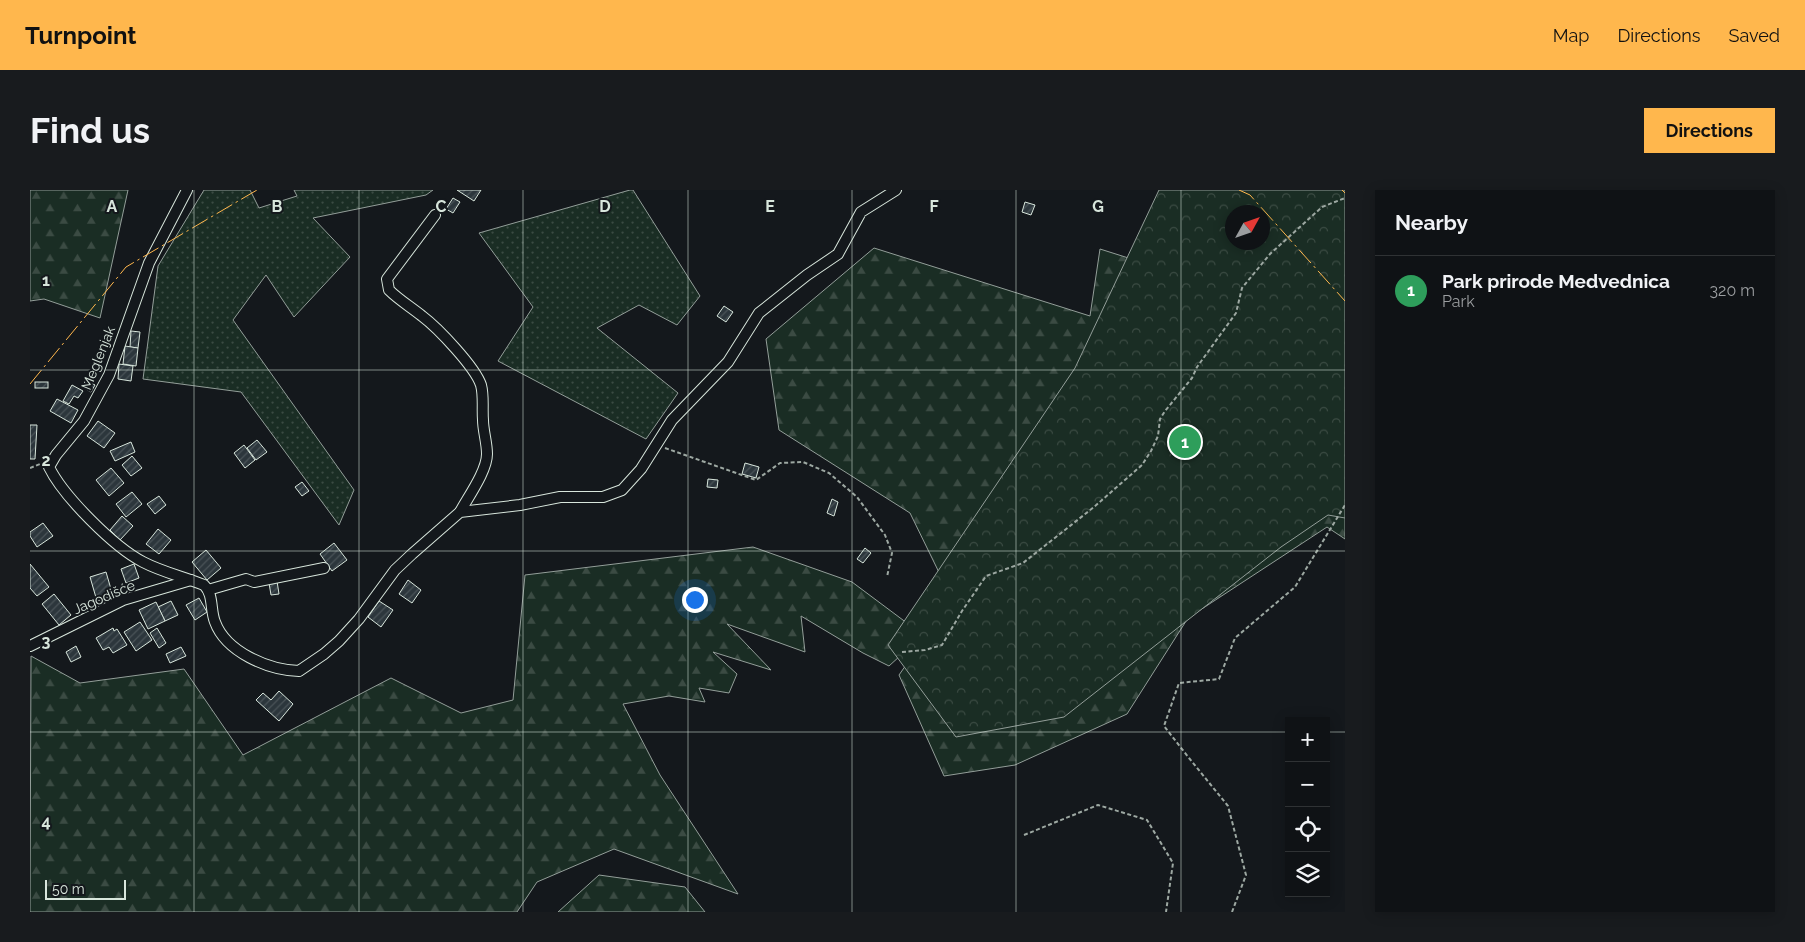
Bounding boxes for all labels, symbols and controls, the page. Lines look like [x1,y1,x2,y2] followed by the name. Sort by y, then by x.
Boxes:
[25,21,137,50] text: Turnpoint
[1553,25,1589,46] text: Map
[1617,25,1701,46] text: Directions
[1729,25,1780,46] text: Saved
[1644,108,1775,153] button: Directions
[30,110,150,151] text: Find us
[107,197,118,216] text: A
[272,197,283,216] text: B
[436,197,447,216] text: C
[599,197,611,216] text: D
[765,197,775,216] text: E
[929,197,939,216] text: F
[1092,197,1104,216] text: G
[1225,205,1270,250] north arrow
[1395,210,1468,235] text: Nearby
[1442,270,1670,292] text: Park prirode Medvednica
[42,271,50,290] text: 1
[1407,281,1415,300] text: 1
[1710,281,1755,300] text: 320 m
[1442,292,1475,311] text: Park
[78,323,118,392] street label: Meglenjak
[1169,423,1201,461] pin: 1
[41,451,51,470] text: 2
[71,577,137,617] street label: Jagodišće
[682,587,708,613] your location
[42,632,51,651] text: 3
[1285,717,1330,897] map controls
[1285,717,1330,762] button: +
[1285,762,1330,807] button: −
[1285,807,1330,852] button: locate
[41,812,51,831] text: 4
[1285,852,1330,897] button: layers
[45,877,126,900] scale bar
[52,881,85,897] text: 50 m

